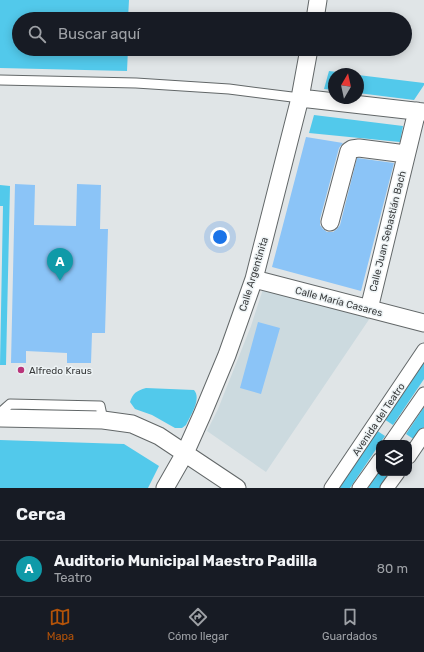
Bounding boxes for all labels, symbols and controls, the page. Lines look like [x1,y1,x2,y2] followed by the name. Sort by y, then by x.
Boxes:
[12,12,412,56] search box
[26,23,48,45] icon: search
[58,25,140,43] text: Buscar aquí
[328,68,364,104] north arrow
[367,170,409,293] street label: Calle Juan Sebastián Bach
[210,227,230,247] your location
[237,236,271,313] street label: Calle Argentinita
[47,248,73,281] pin: A
[294,285,384,319] street label: Calle María Casares
[16,365,26,375] marker: Alfredo Kraus
[29,365,92,377] place label: Alfredo Kraus
[350,381,408,458] street label: Avenida del Teatro
[376,440,412,476] map controls
[376,440,412,476] button: layers
[16,504,66,524] text: Cerca
[54,552,317,570] text: Auditorio Municipal Maestro Padilla
[24,561,34,576] text: A
[377,561,408,576] text: 80 m
[54,570,92,585] text: Teatro
[47,606,74,643] tab: Mapa
[168,606,228,643] tab: Cómo llegar
[322,606,377,643] tab: Guardados

